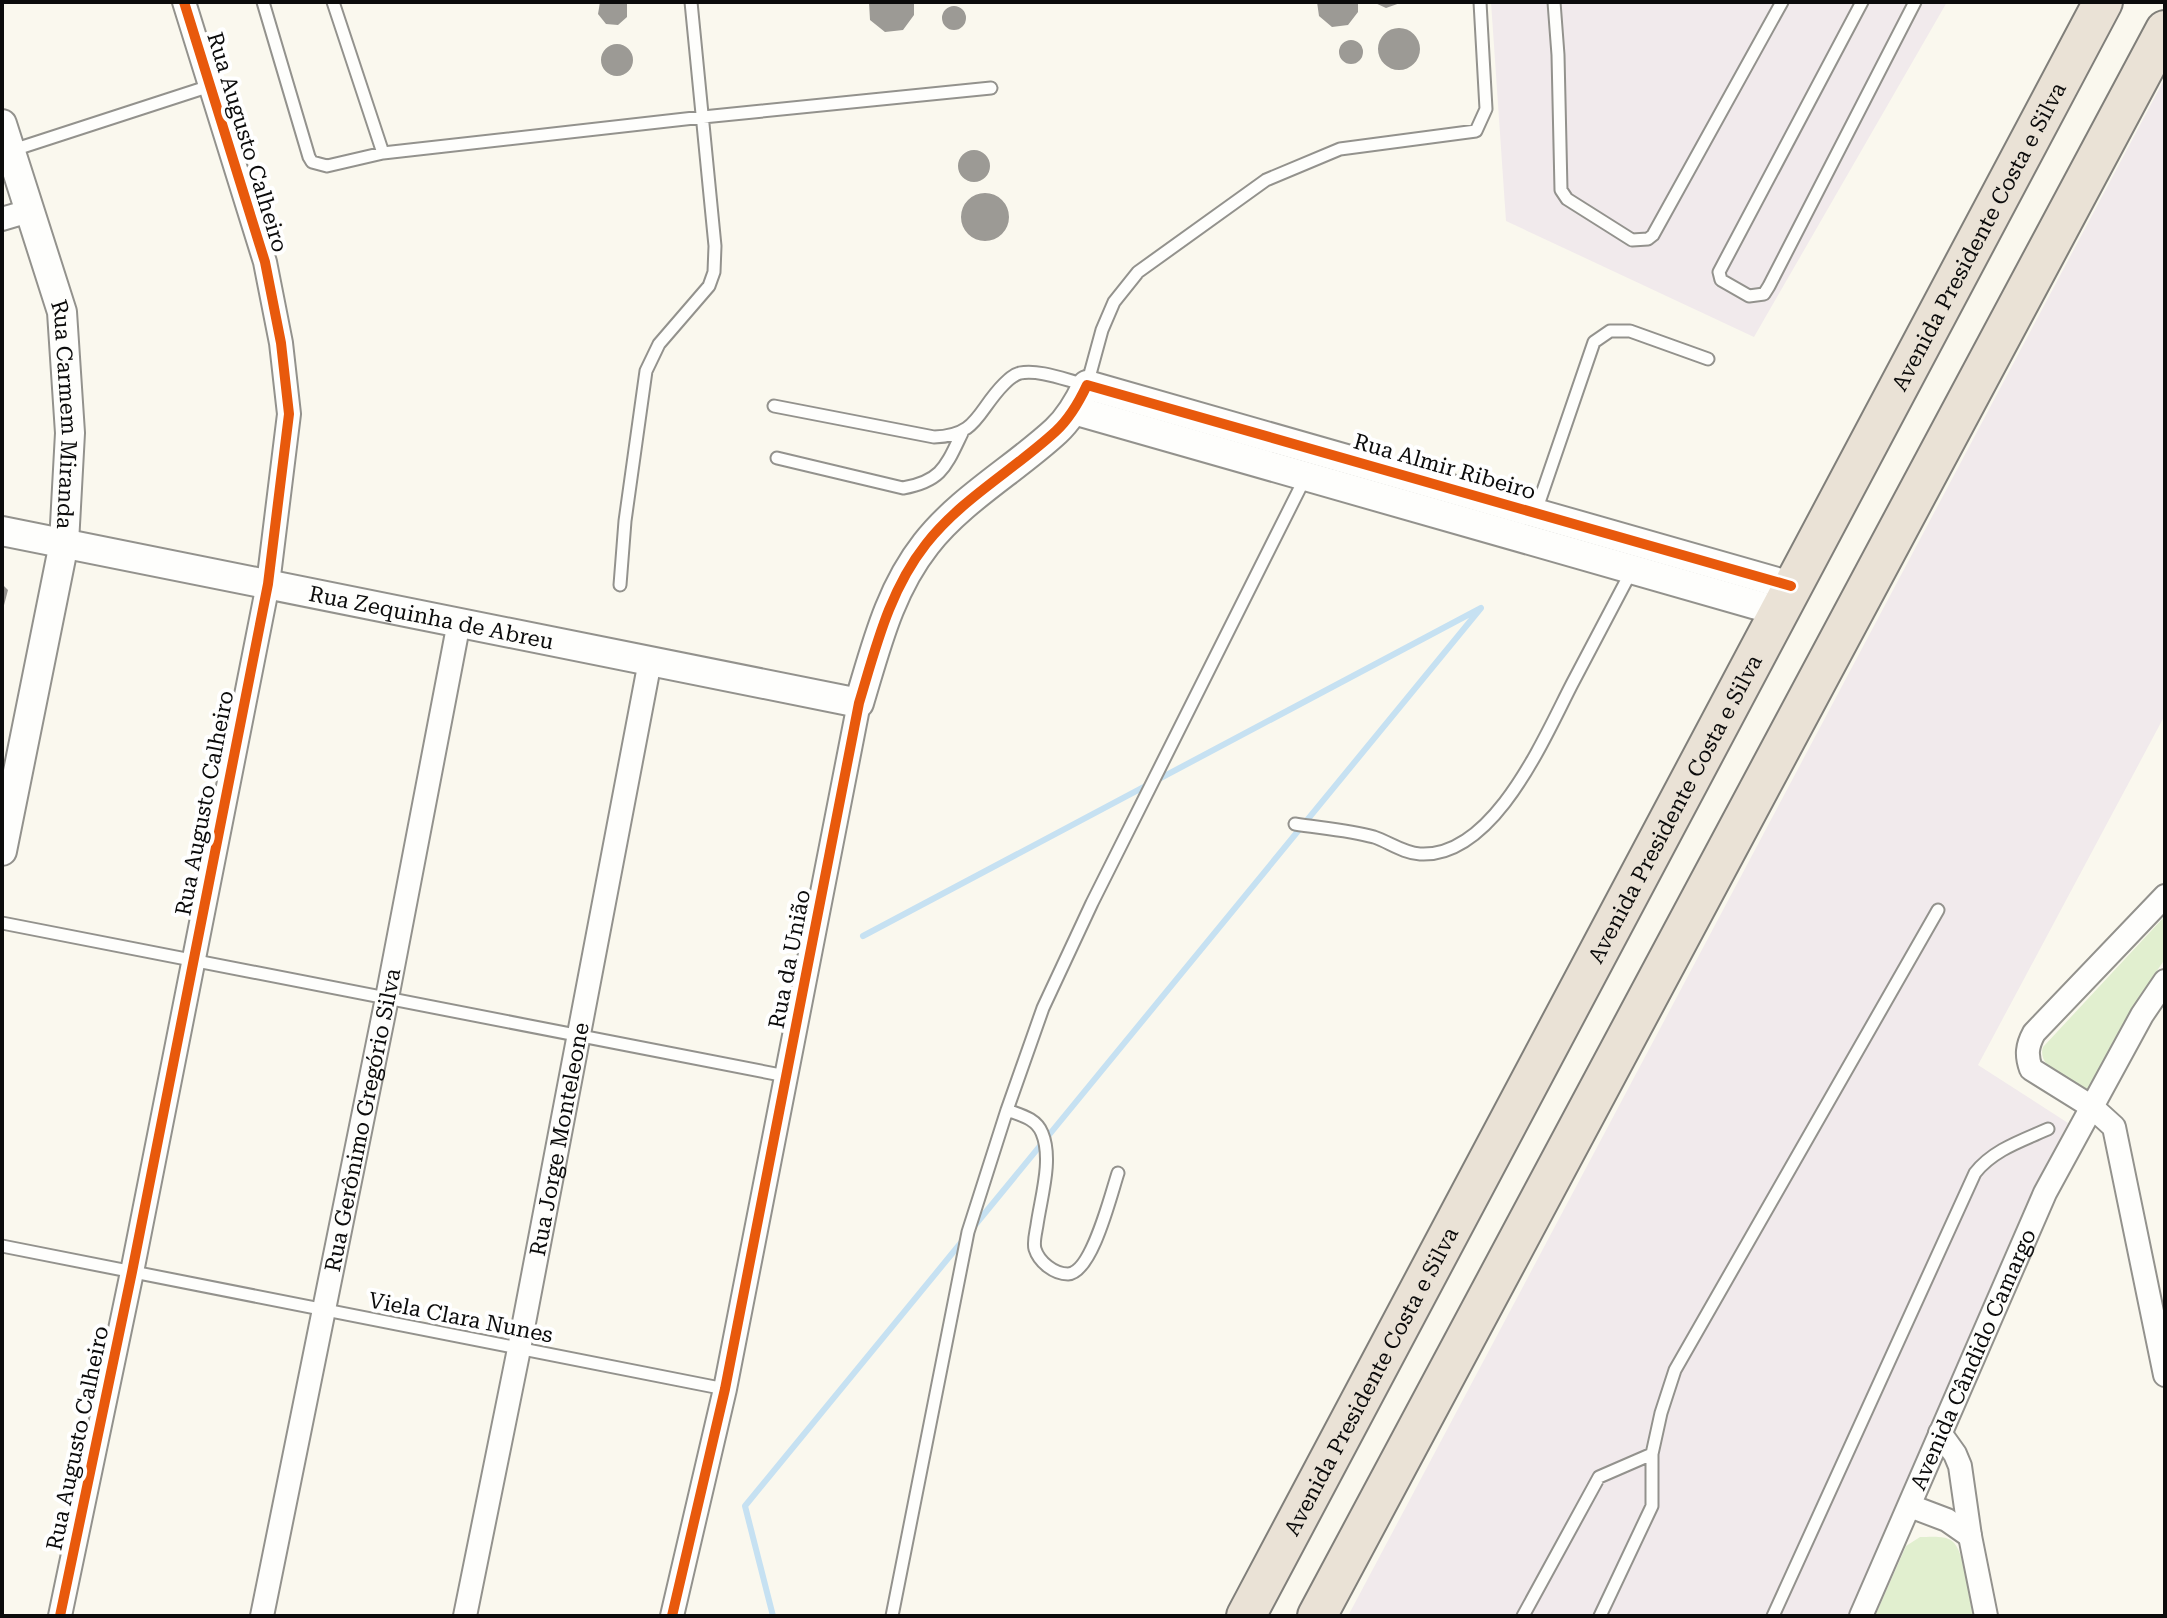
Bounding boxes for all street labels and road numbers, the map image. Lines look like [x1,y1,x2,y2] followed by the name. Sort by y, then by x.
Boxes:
[202,29,293,255] street label: Rua Augusto Calheiro
[1887,78,2071,395] street label: Avenida Presidente Costa e Silva
[46,297,82,530] street label: Rua Carmem Miranda
[1351,429,1539,504] street label: Rua Almir Ribeiro
[307,581,556,654] street label: Rua Zequinha de Abreu
[1583,650,1767,967] street label: Avenida Presidente Costa e Silva
[170,688,239,918] street label: Rua Augusto Calheiro
[764,887,815,1031] street label: Rua da União
[320,966,405,1274] street label: Rua Gerônimo Gregório Silva
[525,1020,594,1258] street label: Rua Jorge Monteleone
[1279,1223,1463,1540] street label: Avenida Presidente Costa e Silva
[1905,1225,2041,1494] street label: Avenida Cândido Camargo
[367,1287,555,1348] street label: Viela Clara Nunes
[41,1324,114,1553] street label: Rua Augusto Calheiro

